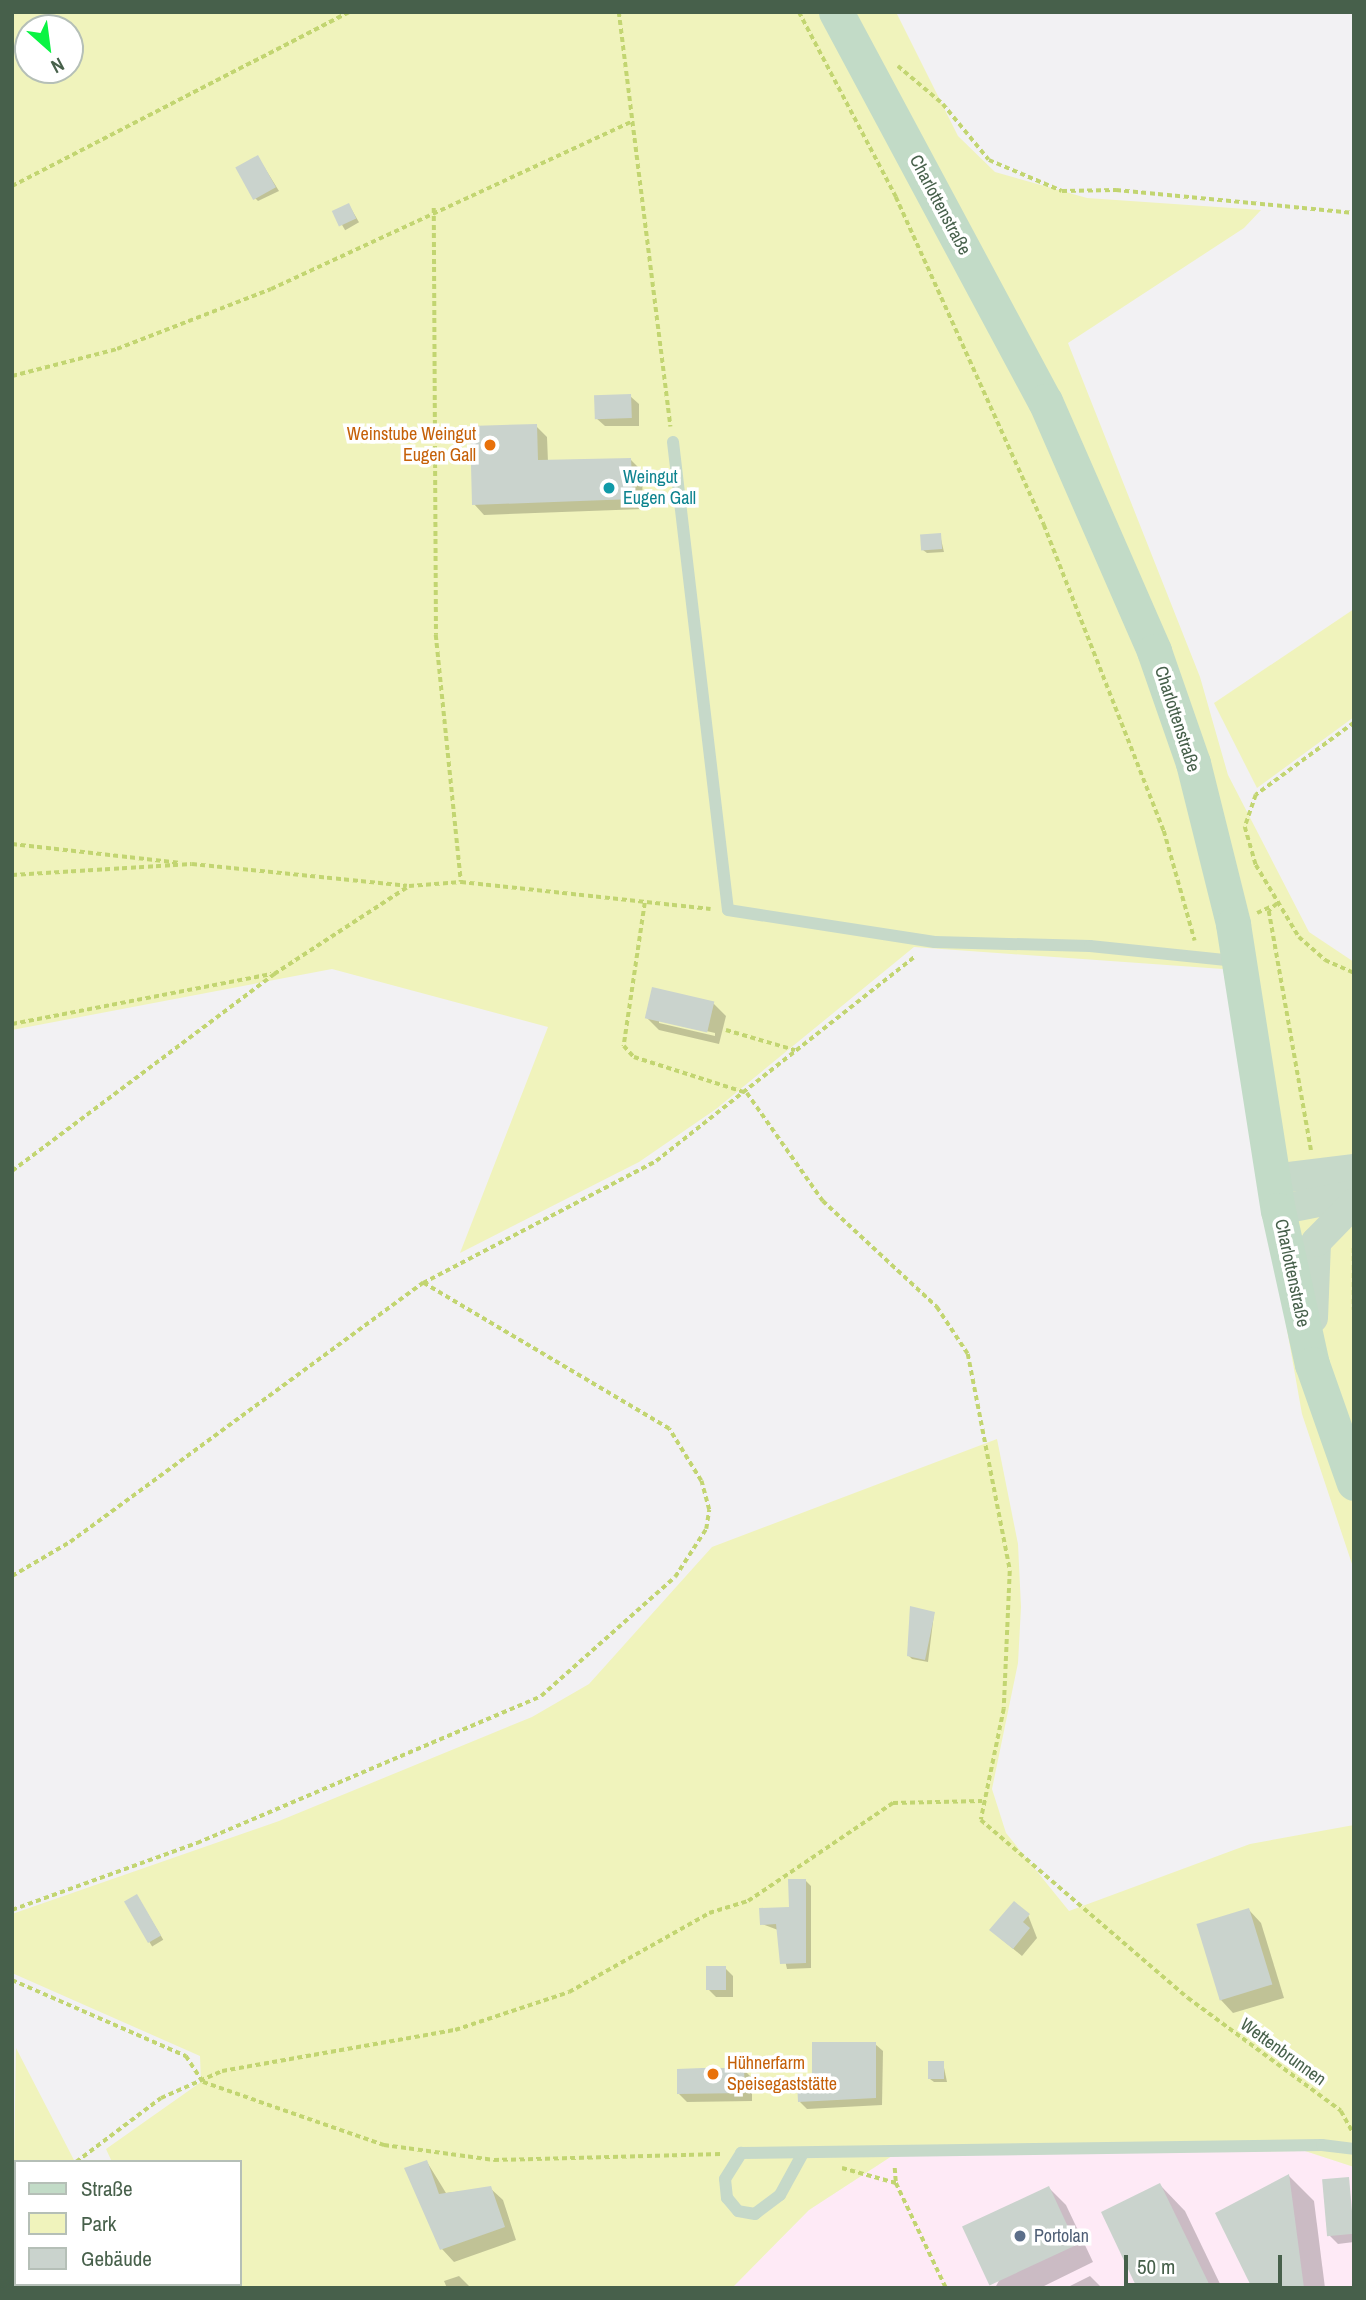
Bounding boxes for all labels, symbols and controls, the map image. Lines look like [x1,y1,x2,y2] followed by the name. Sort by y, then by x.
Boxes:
[14,14,84,84] north arrow
[47,52,69,80] text: N
[905,151,975,259] street label: Charlottenstraße
[347,424,476,466] place label: Weinstube Weingut Eugen Gall
[482,437,498,453] marker: Weinstube Weingut Eugen Gall
[623,467,696,510] place label: Weingut Eugen Gall
[601,480,617,496] marker: Weingut Eugen Gall
[1150,663,1204,775] street label: Charlottenstraße
[1270,1217,1314,1329] street label: Charlottenstraße
[1236,2014,1330,2090] street label: Wettenbrunnen
[727,2053,837,2096] place label: Hühnerfarm Speisegaststätte
[705,2066,721,2082] marker: Hühnerfarm Speisegaststätte
[14,2160,242,2286] legend
[81,2174,133,2203] text: Straße
[81,2209,116,2238] text: Park
[1034,2225,1089,2247] place label: Portolan
[1012,2228,1028,2244] marker: Portolan
[1128,2240,1286,2284] scale bar
[81,2244,152,2273] text: Gebäude
[1137,2252,1175,2281] text: 50 m

